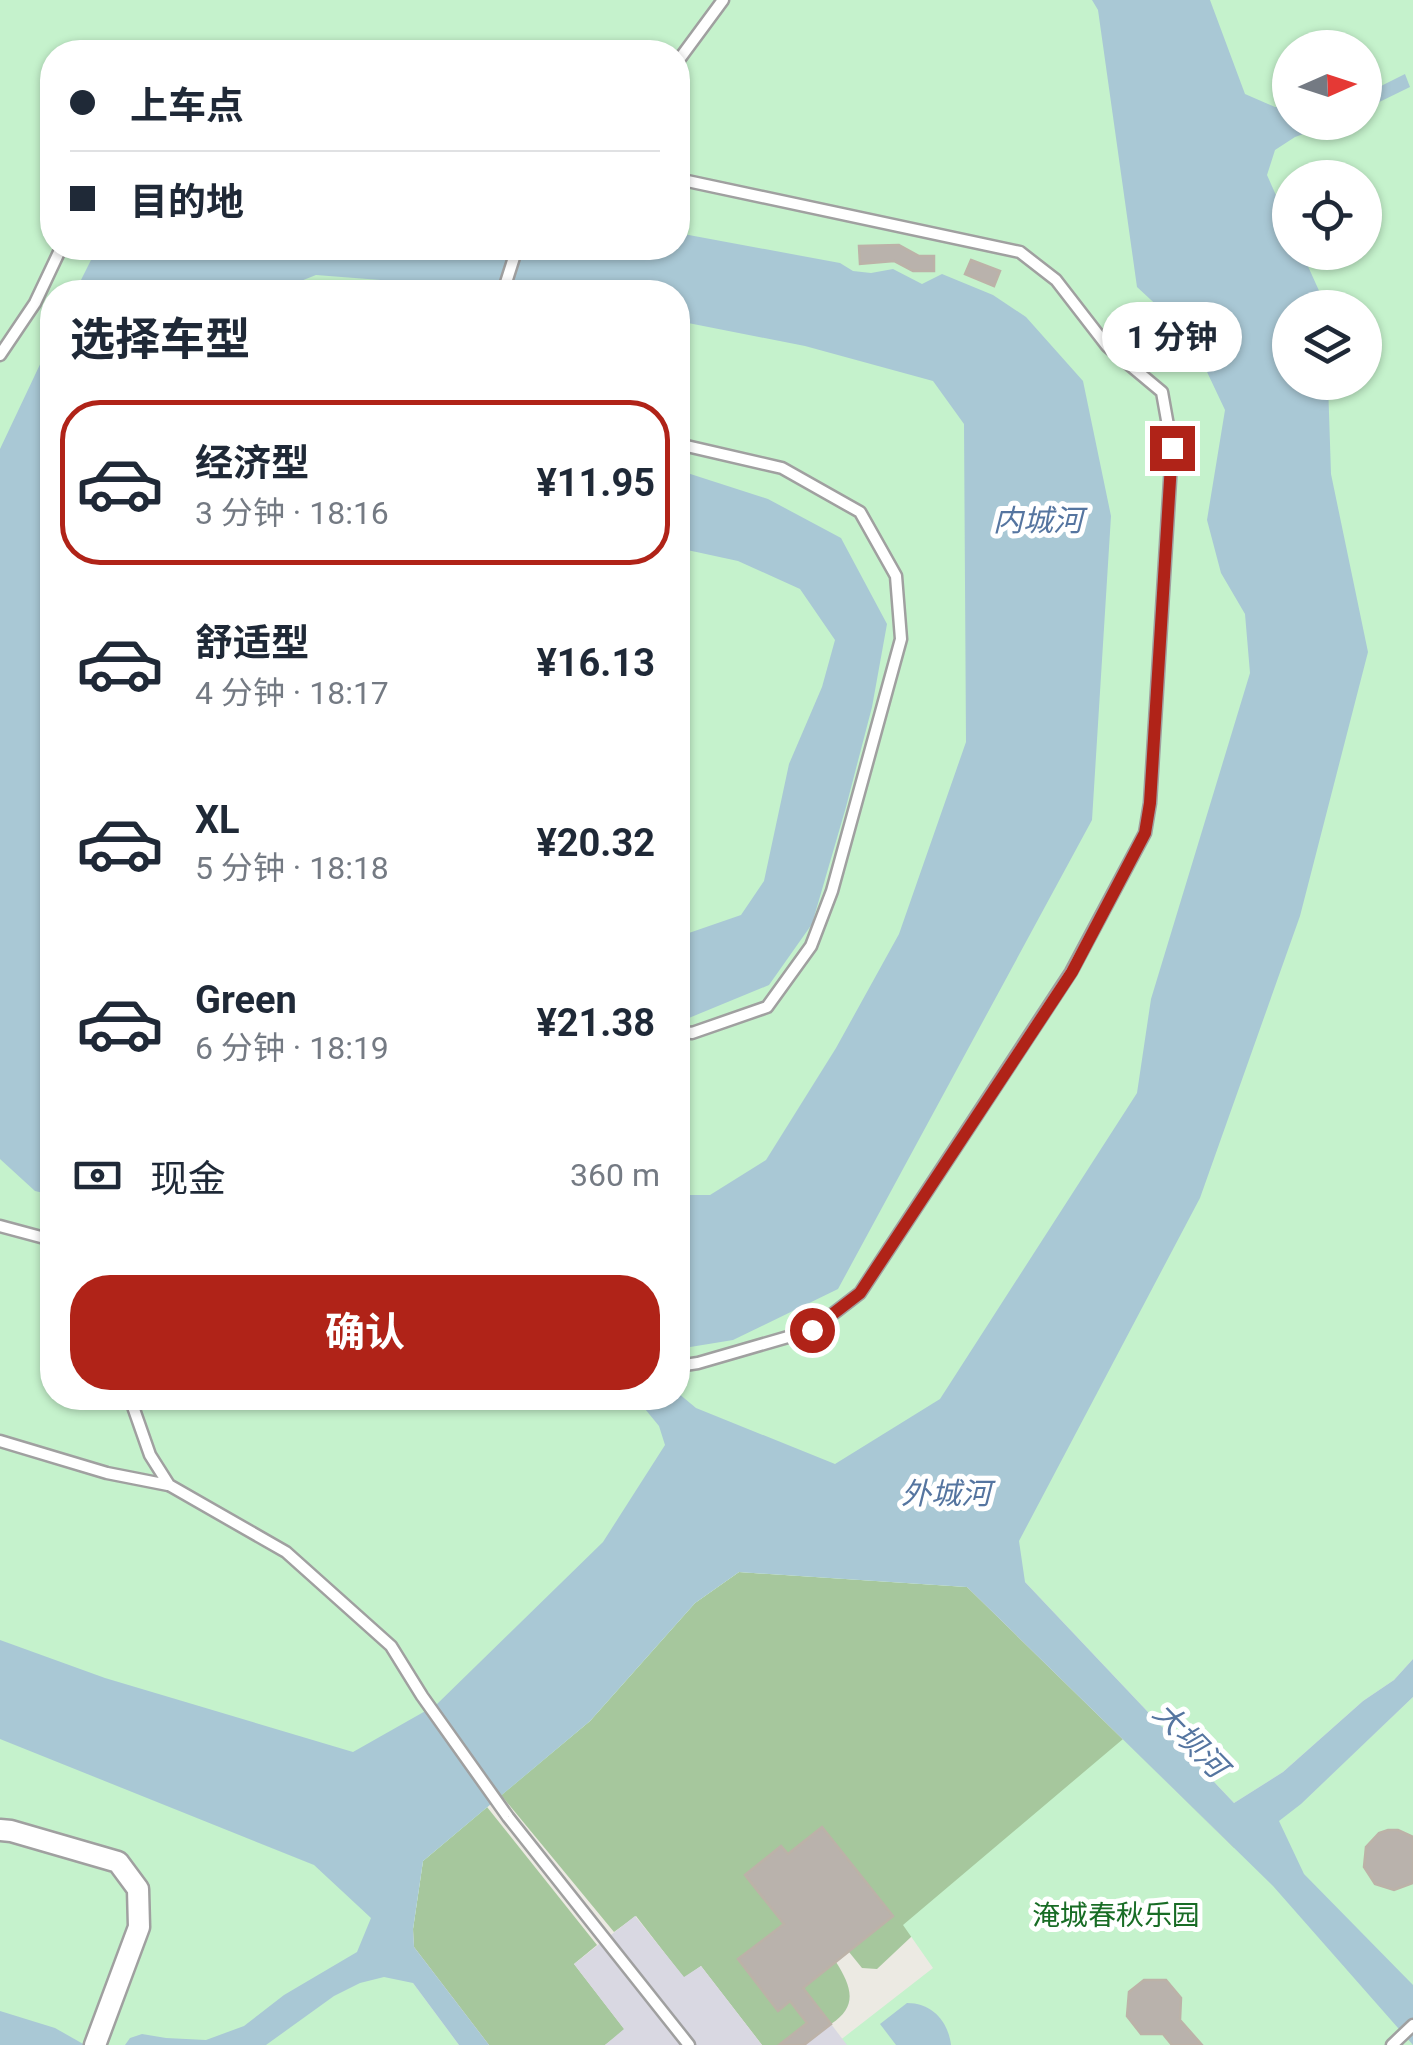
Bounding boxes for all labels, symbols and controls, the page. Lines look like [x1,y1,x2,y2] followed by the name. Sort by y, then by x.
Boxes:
[1272,30,1382,140] north arrow
[1272,30,1382,400] map controls
[130,84,244,128] text: 上车点
[1272,160,1382,270] button: locate
[130,180,244,224] text: 目的地
[1272,290,1382,400] button: layers
[1102,303,1242,373] callout: 1 分钟
[70,313,250,366] text: 选择车型
[1127,318,1217,356] text: 1 分钟
[1150,426,1195,471] route end
[75,438,165,528] icon: car
[195,441,309,485] text: 经济型
[536,461,655,505] text: ¥11.95
[195,494,389,532] text: 3 分钟 · 18:16
[993,503,1088,538] water label: 内城河
[75,618,165,708] icon: car
[195,621,309,665] text: 舒适型
[536,641,655,685] text: ¥16.13
[195,674,389,712] text: 4 分钟 · 18:17
[75,798,165,888] icon: car
[195,798,240,842] text: XL
[536,821,655,865] text: ¥20.32
[195,849,389,887] text: 5 分钟 · 18:18
[75,978,165,1068] icon: car
[195,978,297,1022] text: Green
[536,1001,655,1045] text: ¥21.38
[195,1029,389,1067] text: 6 分钟 · 18:19
[70,1148,125,1203] icon: cash
[570,1156,660,1194] text: 360 m
[150,1157,226,1201] text: 现金
[70,1275,660,1390] button: 确认
[790,1308,835,1353] route start
[901,1476,996,1511] water label: 外城河
[1147,1695,1238,1788] water label: 大坝河
[1032,1899,1200,1932] park label: 淹城春秋乐园

